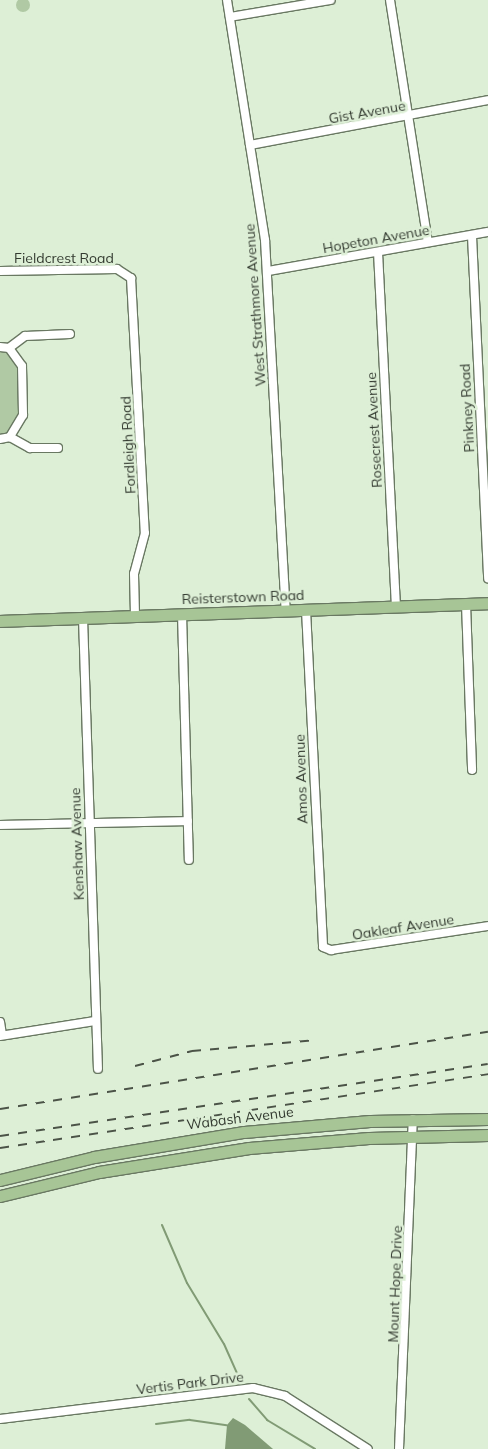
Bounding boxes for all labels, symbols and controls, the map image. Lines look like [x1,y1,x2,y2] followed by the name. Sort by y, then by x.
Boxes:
[327,97,407,127] street label: Gist Avenue
[321,221,431,257] street label: Hopeton Avenue
[241,223,269,387] street label: West Strathmore Avenue
[14,250,114,266] street label: Fieldcrest Road
[456,363,478,453] street label: Pinkney Road
[363,372,385,488] street label: Rosecrest Avenue
[117,396,139,494] street label: Fordleigh Road
[181,586,305,608] street label: Reisterstown Road
[291,734,311,824] street label: Amos Avenue
[67,787,87,901] street label: Kenshaw Avenue
[351,911,455,943] street label: Oakleaf Avenue
[186,1103,294,1133] street label: Wabash Avenue
[385,1225,405,1343] street label: Mount Hope Drive
[135,1368,245,1398] street label: Vertis Park Drive

